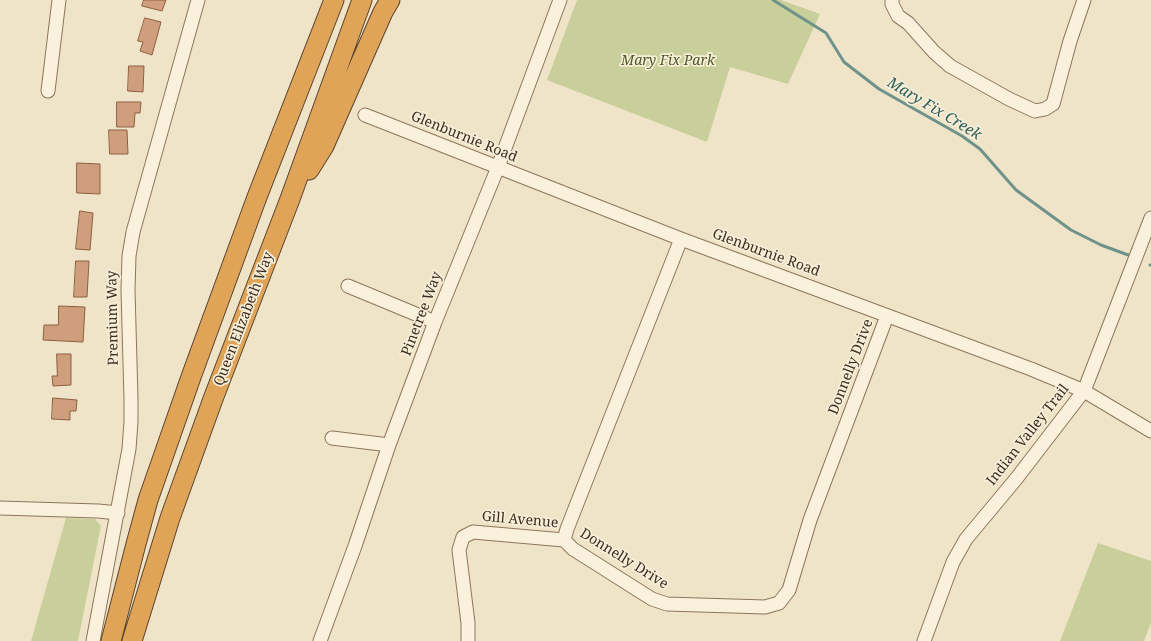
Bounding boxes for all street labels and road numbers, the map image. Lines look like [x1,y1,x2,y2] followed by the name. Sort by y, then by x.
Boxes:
[408,108,520,166] street label: Glenburnie Road
[710,226,822,280] street label: Glenburnie Road
[211,250,277,388] street label: Queen Elizabeth Way
[104,270,122,366] street label: Premium Way
[398,270,446,358] street label: Pinetree Way
[825,317,877,417] street label: Donnelly Drive
[983,381,1073,489] street label: Indian Valley Trail
[481,508,559,532] street label: Gill Avenue
[577,525,671,593] street label: Donnelly Drive

